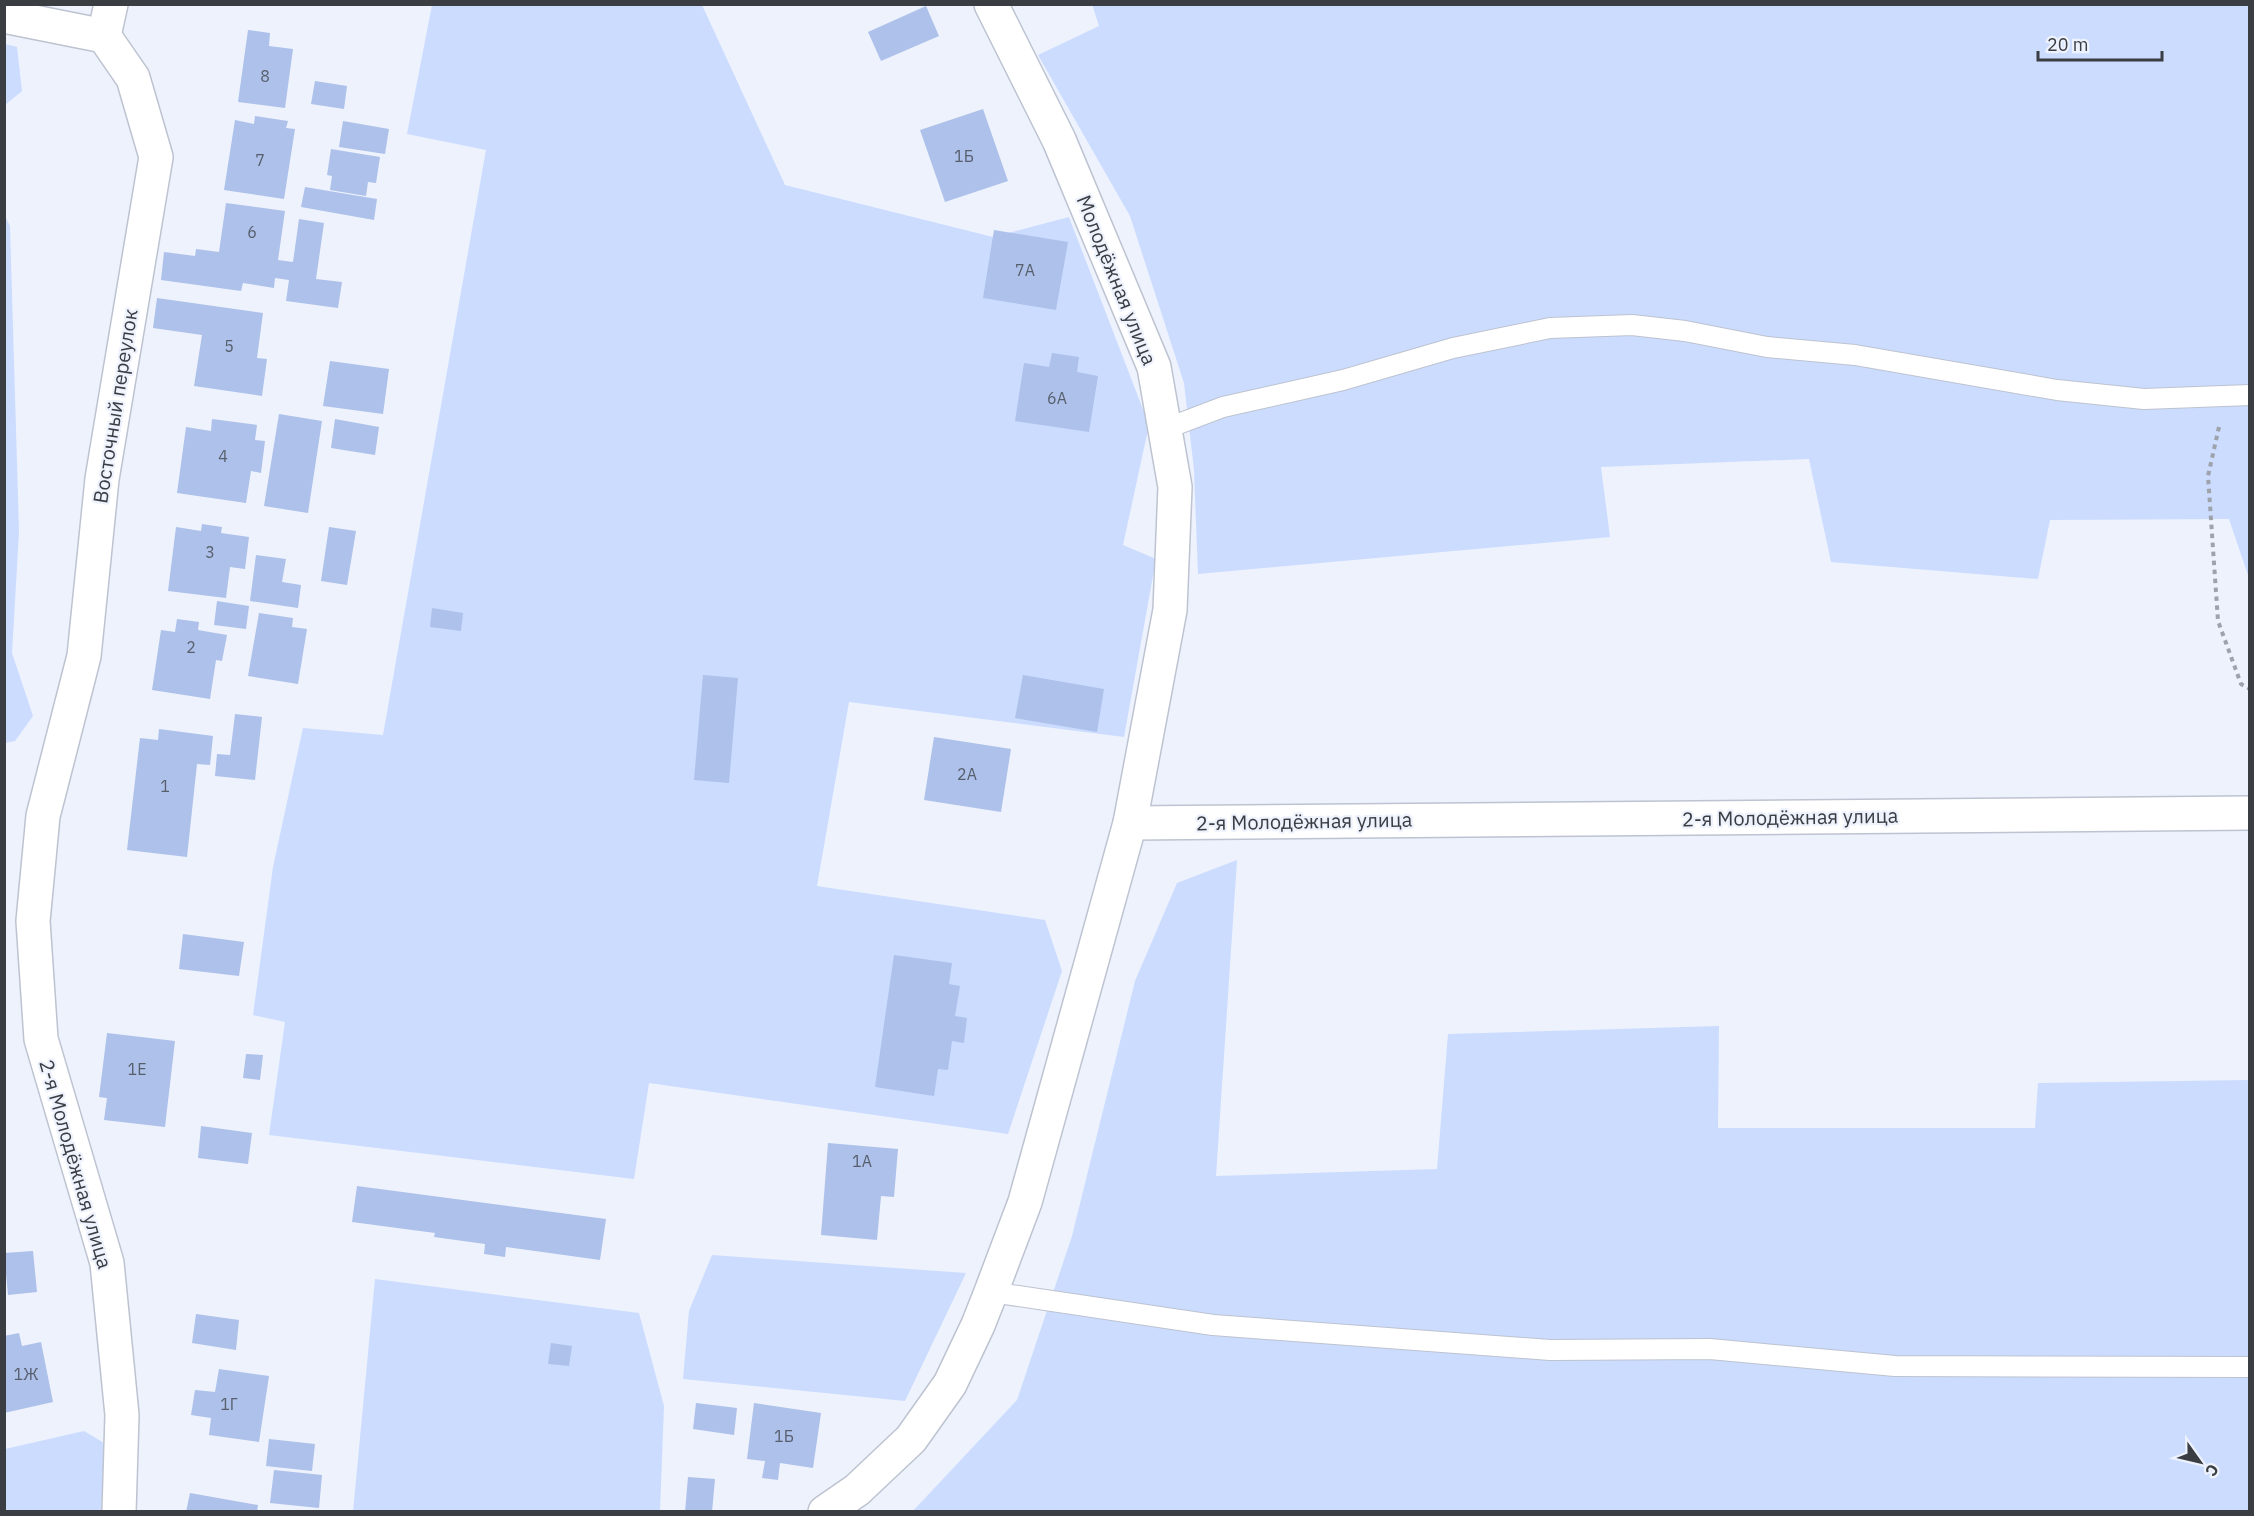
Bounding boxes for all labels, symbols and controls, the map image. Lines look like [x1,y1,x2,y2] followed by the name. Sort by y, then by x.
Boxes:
[2038,24,2162,62] scale bar
[2047,33,2089,56] text: 20 m
[260,66,270,86] house number: 8
[954,146,974,166] house number: 1Б
[255,150,265,170] house number: 7
[1071,191,1164,369] street label: Молодёжная улица
[247,222,257,242] house number: 6
[1015,260,1035,280] house number: 7А
[86,307,144,505] street label: Восточный переулок
[224,336,234,356] house number: 5
[1047,388,1067,408] house number: 6А
[218,446,228,466] house number: 4
[205,542,215,562] house number: 3
[186,637,196,657] house number: 2
[957,764,977,784] house number: 2А
[160,776,170,796] house number: 1
[1682,802,1899,832] street label: 2-я Молодёжная улица
[1196,806,1413,836] street label: 2-я Молодёжная улица
[33,1056,119,1272] street label: 2-я Молодёжная улица
[128,1059,146,1079] house number: 1Е
[852,1151,872,1171] house number: 1А
[13,1364,39,1384] house number: 1Ж
[220,1394,238,1414] house number: 1Г
[774,1426,794,1446] house number: 1Б
[2170,1432,2230,1492] north arrow
[2201,1460,2224,1480] text: С

